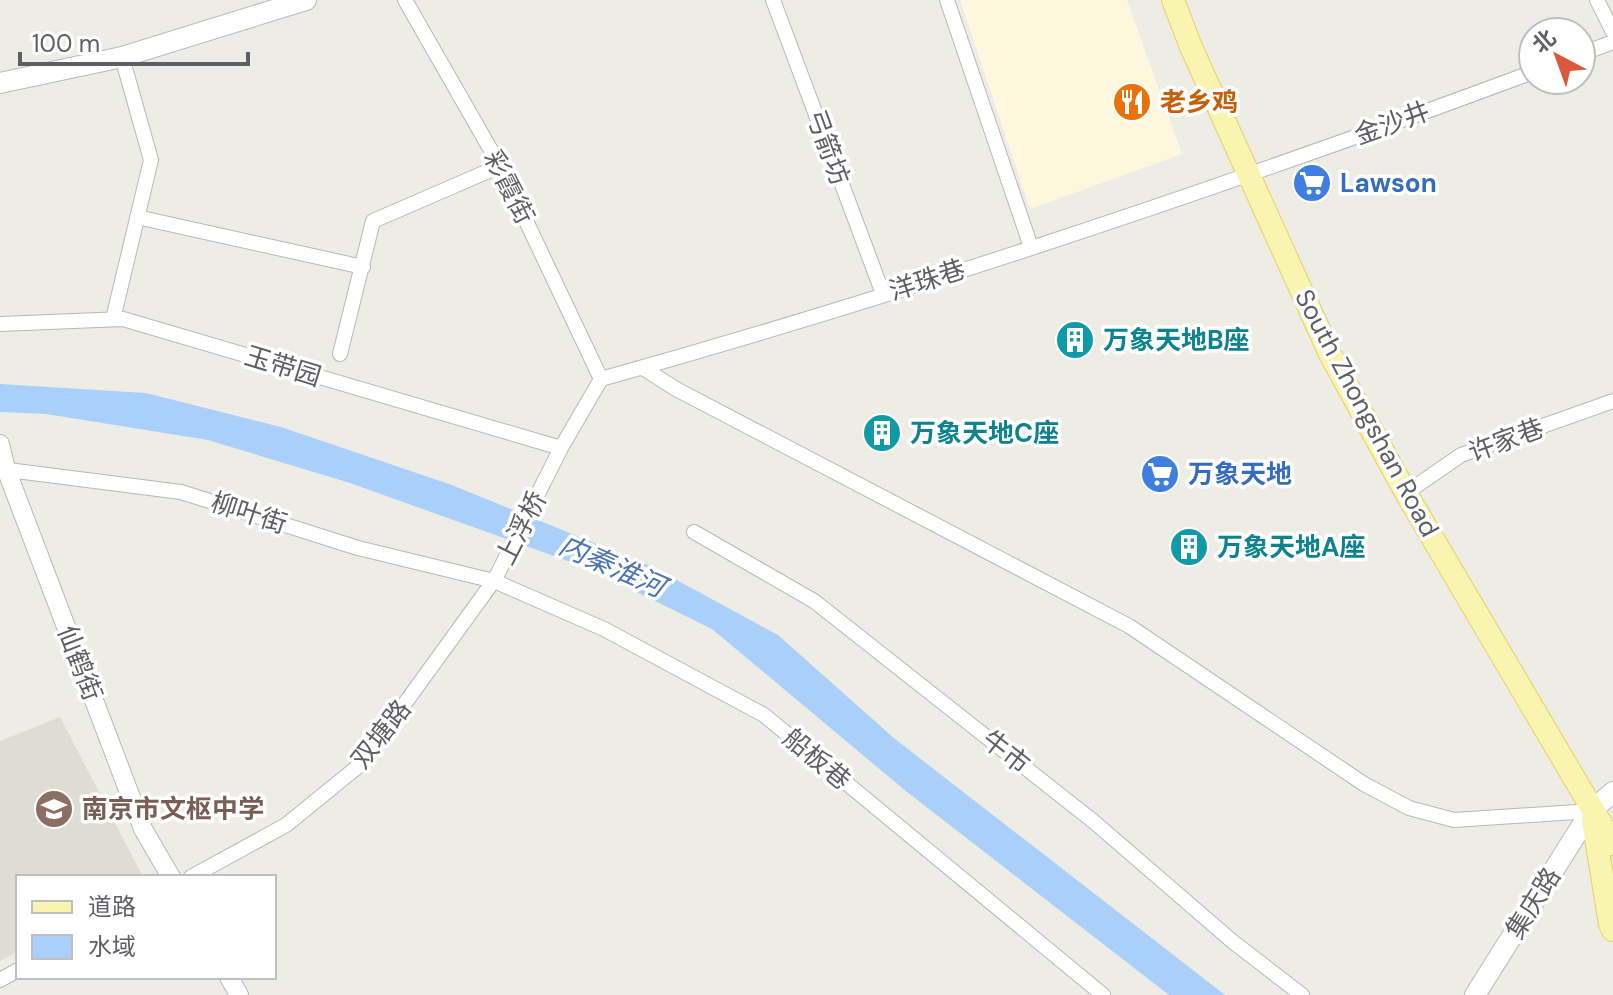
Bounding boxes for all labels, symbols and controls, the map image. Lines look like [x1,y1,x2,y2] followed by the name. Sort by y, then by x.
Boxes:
[20,16,248,66] scale bar
[1517,16,1597,96] north arrow
[1526,23,1562,59] text: 北
[32,28,100,59] text: 100 m
[1111,81,1153,123] restaurant icon: 老乡鸡
[1160,85,1238,119] place label: 老乡鸡
[1350,94,1434,152] street label: 金沙井
[799,105,857,189] street label: 弓箭坊
[476,145,542,229] street label: 彩霞街
[1291,162,1333,204] supermarket icon: Lawson
[1340,166,1437,200] place label: Lawson
[885,252,969,308] street label: 洋珠巷
[1287,283,1447,543] street label: South Zhongshan Road
[1054,319,1096,361] building icon: 万象天地B座
[1103,323,1250,357] place label: 万象天地B座
[241,338,325,394] street label: 玉带园
[1464,411,1548,469] street label: 许家巷
[861,412,903,454] building icon: 万象天地C座
[910,416,1059,450] place label: 万象天地C座
[1139,453,1181,495] supermarket icon: 万象天地
[1188,457,1292,491] place label: 万象天地
[207,485,291,541] street label: 柳叶街
[488,486,554,570] street label: 上浮桥
[553,526,675,608] water label: 内秦淮河
[1168,526,1210,568] building icon: 万象天地A座
[1217,530,1365,564] place label: 万象天地A座
[50,620,110,706] street label: 仙鹤街
[344,693,418,775] street label: 双塘路
[776,721,858,797] street label: 船板巷
[975,723,1037,781] street label: 牛市
[33,788,75,830] school or university icon: 南京市文枢中学
[82,792,264,826] place label: 南京市文枢中学
[1498,861,1568,945] street label: 集庆路
[16,875,276,979] legend
[88,891,136,922] text: 道路
[88,931,136,962] text: 水域

